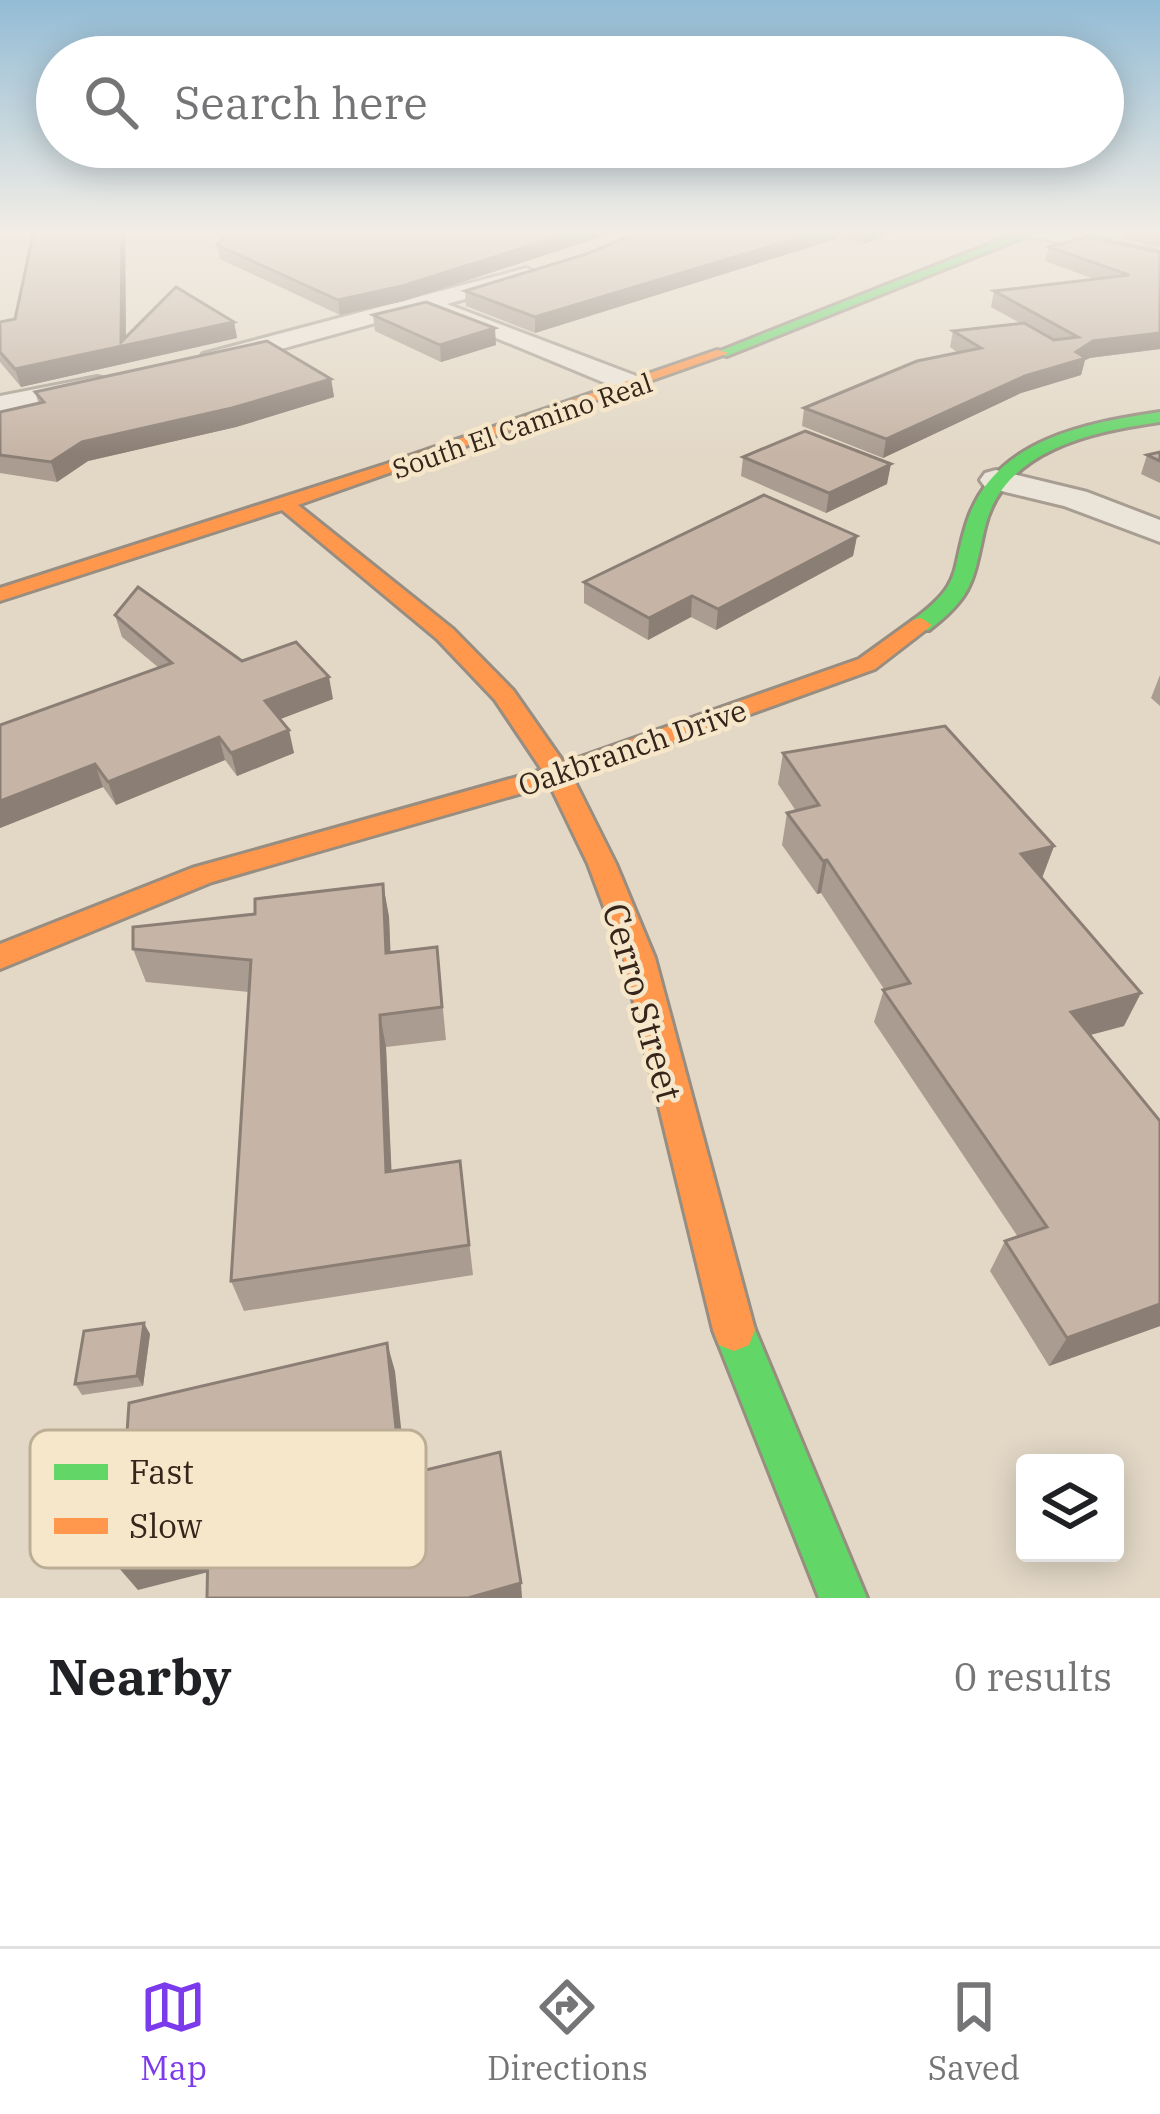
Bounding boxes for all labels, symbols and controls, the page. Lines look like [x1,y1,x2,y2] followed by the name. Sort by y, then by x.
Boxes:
[36,36,1124,168] search box
[78,69,144,135] icon: search
[174,73,428,131] text: Search here
[388,364,656,486] street label: South El Camino Real
[513,690,751,804] street label: Oakbranch Drive
[592,897,694,1107] street label: Cerro Street
[30,1430,426,1568] legend
[129,1450,194,1493] text: Fast
[1016,1454,1124,1562] map controls
[1016,1454,1124,1562] button: layers
[129,1504,203,1547] text: Slow
[48,1643,232,1709] text: Nearby
[954,1651,1112,1702] text: 0 results
[140,1974,207,2089] tab: Map
[487,1974,648,2089] tab: Directions
[928,1974,1020,2089] tab: Saved

